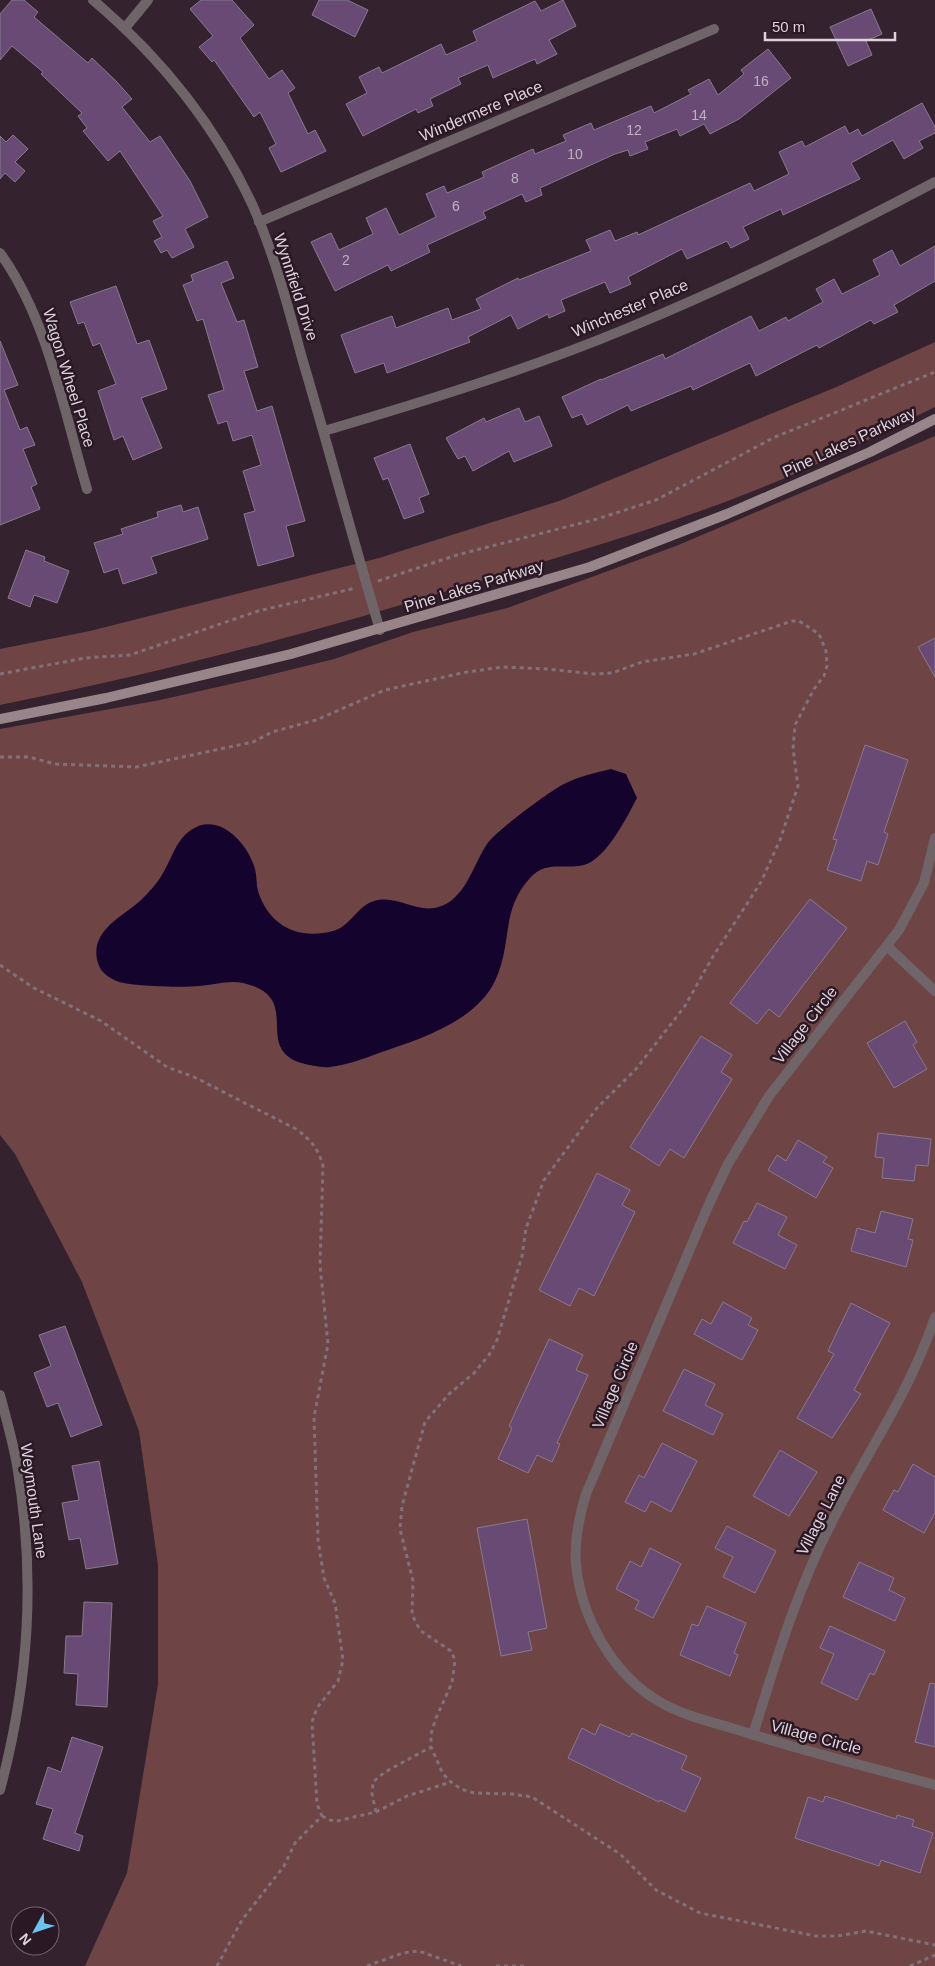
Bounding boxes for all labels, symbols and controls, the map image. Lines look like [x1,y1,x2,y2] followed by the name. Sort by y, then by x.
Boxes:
[765,10,895,42] scale bar
[772,18,805,35] text: 50 m
[753,73,769,89] house number: 16
[417,77,545,145] street label: Windermere Place
[691,107,707,123] house number: 14
[626,122,642,138] house number: 12
[567,146,583,162] house number: 10
[511,170,519,186] house number: 8
[452,198,460,214] house number: 6
[271,231,321,343] street label: Wynnfield Drive
[342,252,350,268] house number: 2
[569,276,691,340] street label: Winchester Place
[40,306,98,450] street label: Wagon Wheel Place
[780,404,918,480] street label: Pine Lakes Parkway
[402,557,546,615] street label: Pine Lakes Parkway
[770,983,840,1067] street label: Village Circle
[589,1339,641,1431] street label: Village Circle
[17,1442,51,1560] street label: Weymouth Lane
[794,1472,849,1558] street label: Village Lane
[769,1717,863,1757] street label: Village Circle
[10,1906,60,1956] north arrow
[16,1930,34,1948] text: N

